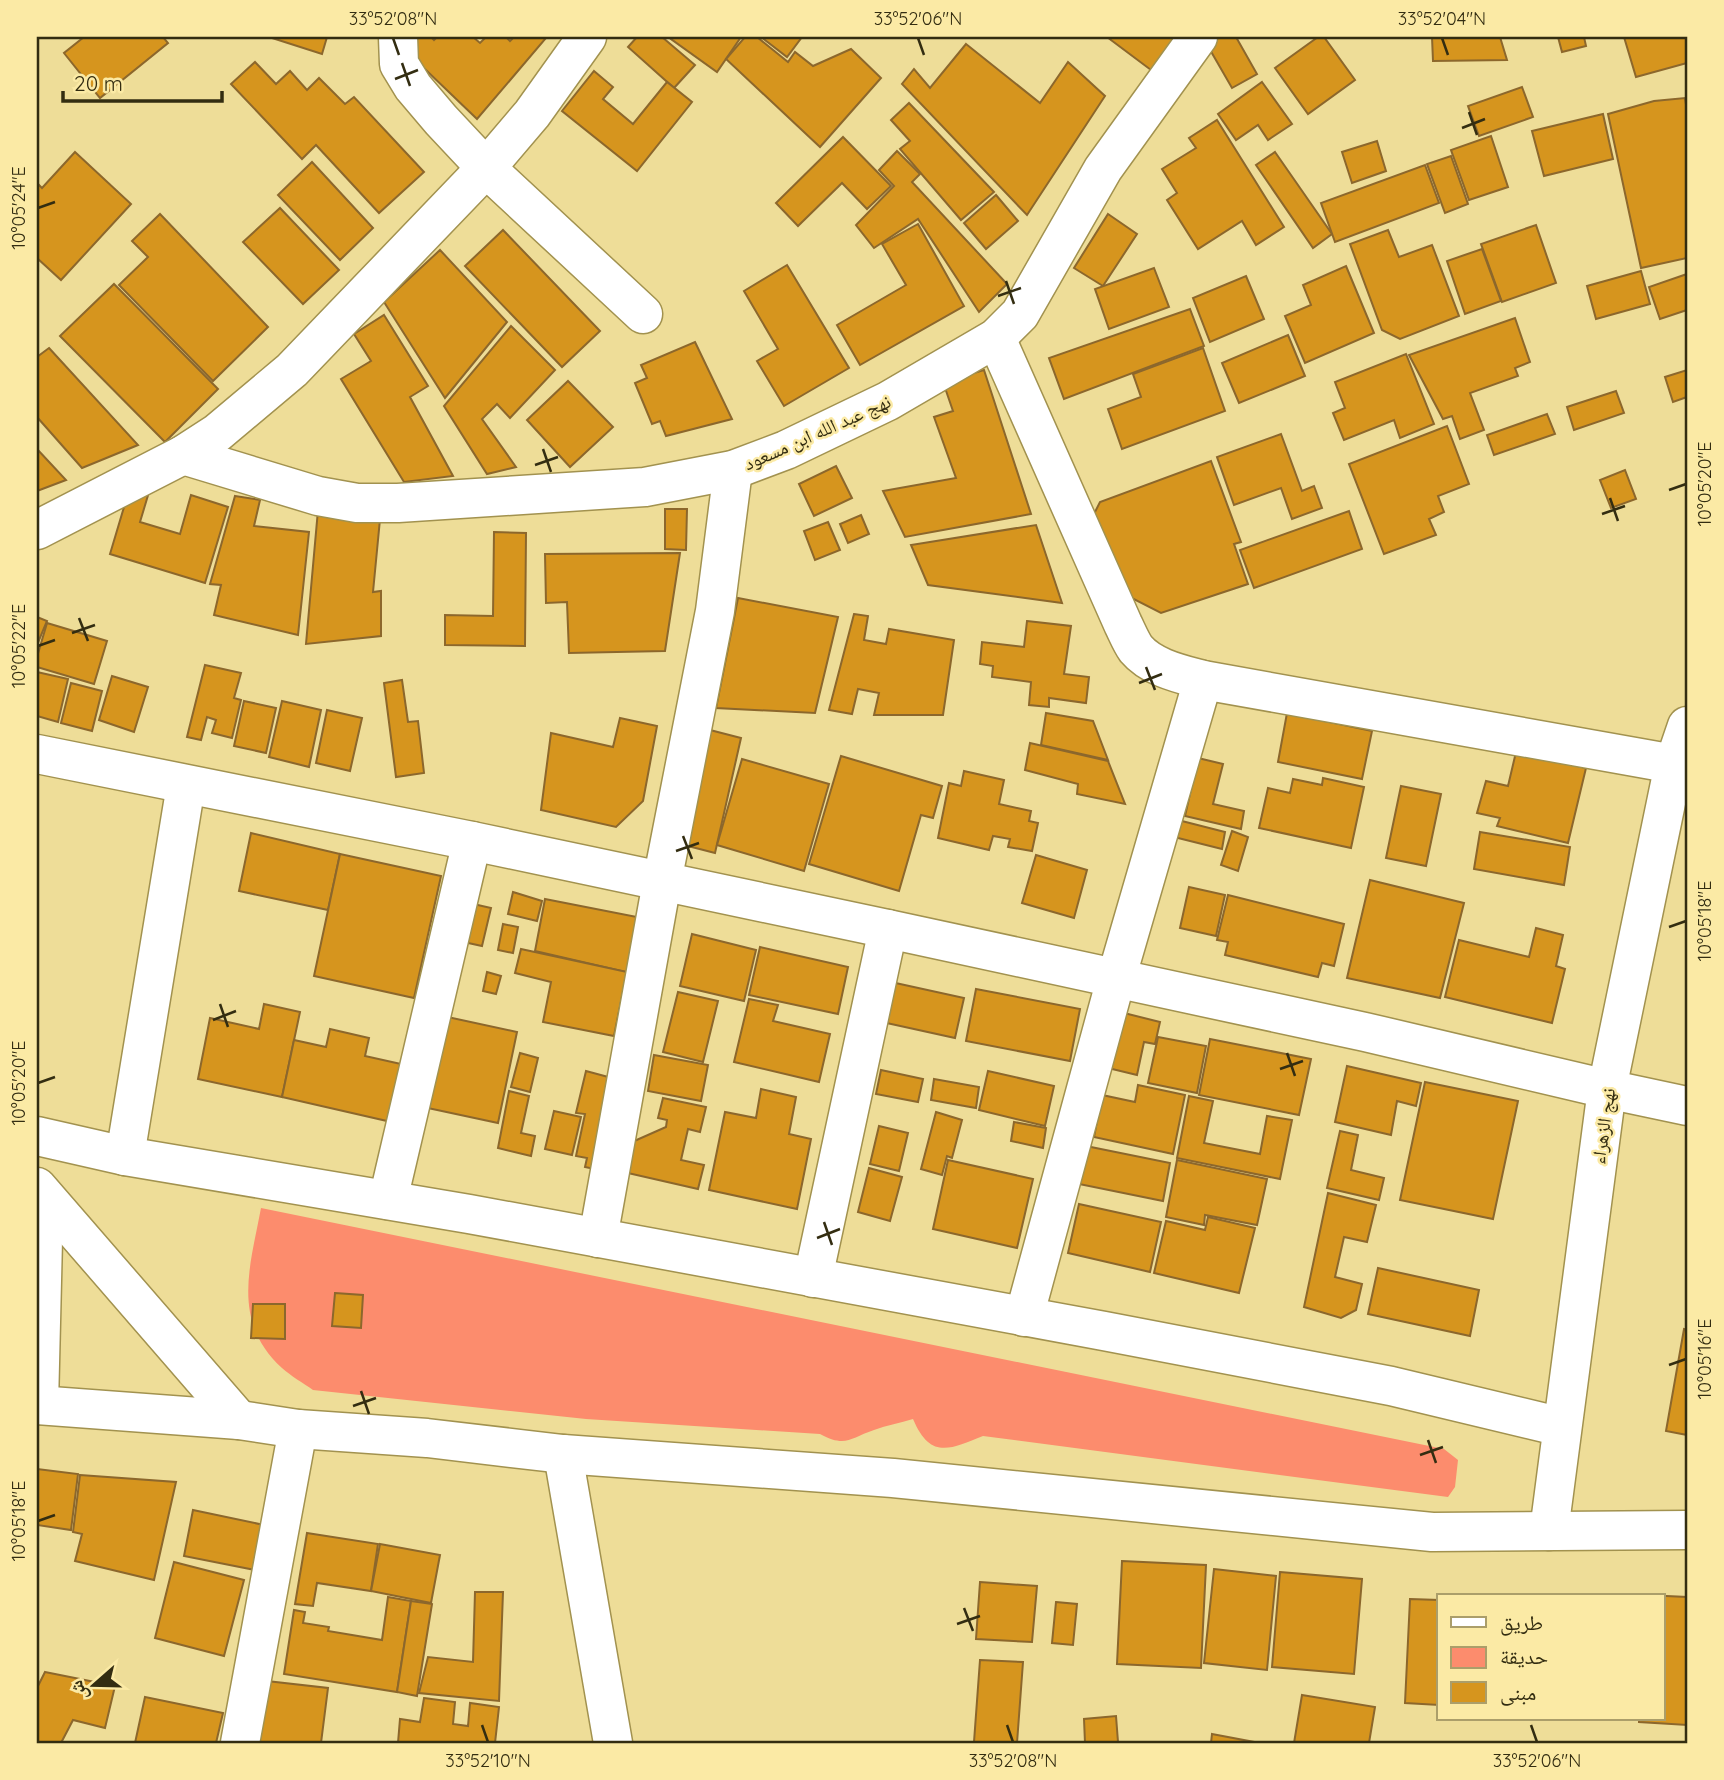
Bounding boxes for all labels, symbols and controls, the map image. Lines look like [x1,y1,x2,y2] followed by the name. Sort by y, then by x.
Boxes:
[349,7,437,30] text: 33°52'08"N
[874,7,962,30] text: 33°52'06"N
[1398,7,1486,30] text: 33°52'04"N
[63,60,222,104] scale bar
[74,70,123,96] text: 20 m
[7,166,30,250] text: 10°05'24"E
[740,389,895,476] street label: نهج عبد الله ابن مسعود
[1693,441,1716,527] text: 10°05'20"E
[7,604,30,688] text: 10°05'22"E
[1693,881,1716,961] text: 10°05'18"E
[7,1040,30,1126] text: 10°05'20"E
[1586,1086,1621,1166] street label: نهج الزهراء
[1693,1319,1716,1399] text: 10°05'16"E
[7,1481,30,1561] text: 10°05'18"E
[1437,1594,1664,1720] legend
[1500,1609,1543,1636] text: طريق
[1500,1643,1548,1669] text: حديقة
[60,1650,130,1720] north arrow
[63,1677,93,1704] text: ش
[1500,1679,1536,1706] text: مبنى
[445,1749,531,1772] text: 33°52'10"N
[969,1749,1057,1772] text: 33°52'08"N
[1493,1749,1581,1772] text: 33°52'06"N

